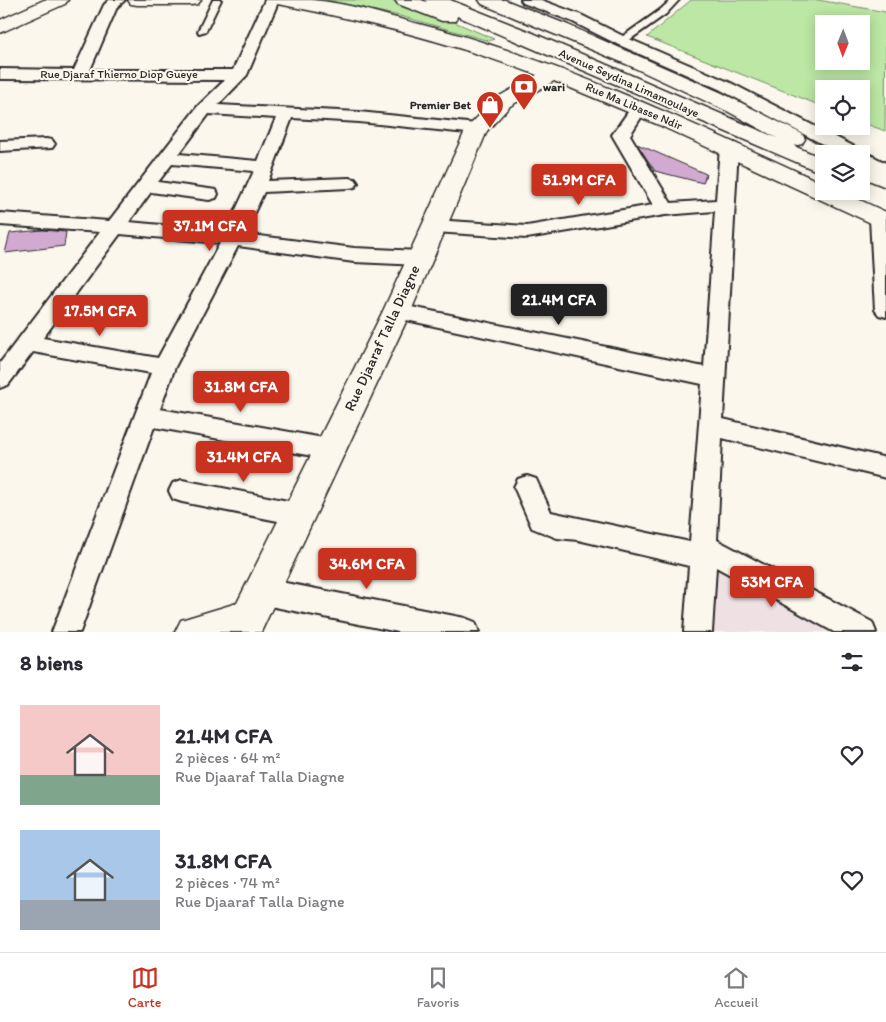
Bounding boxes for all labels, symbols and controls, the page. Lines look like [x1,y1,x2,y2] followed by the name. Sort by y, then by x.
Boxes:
[815,15,870,70] north arrow
[815,15,870,200] map controls
[557,46,702,120] street label: Avenue Seydina Limamoulaye
[40,67,198,81] street label: Rue Djaraf Thierno Diop Gueye
[509,72,539,111] bank icon: wari
[584,79,685,133] street label: Rue Ma Libasse Ndir
[543,80,565,94] place label: wari
[815,80,870,135] button: locate
[475,90,505,129] shop icon: Premier Bet
[410,98,471,112] place label: Premier Bet
[815,145,870,200] button: layers
[522,164,636,206] pin: 51.9M CFA
[543,170,615,189] text: 51.9M CFA
[153,210,267,252] pin: 37.1M CFA
[174,216,246,235] text: 37.1M CFA
[340,262,424,414] street label: Rue Djaaraf Talla Diagne
[502,284,616,326] pin: 21.4M CFA
[522,290,596,309] text: 21.4M CFA
[43,294,157,337] pin: 17.5M CFA
[64,301,136,320] text: 17.5M CFA
[184,370,298,413] pin: 31.8M CFA
[204,377,278,396] text: 31.8M CFA
[187,440,301,483] pin: 31.4M CFA
[207,447,281,466] text: 31.4M CFA
[310,548,424,590] pin: 34.6M CFA
[329,554,405,573] text: 34.6M CFA
[726,566,818,608] pin: 53M CFA
[741,572,803,591] text: 53M CFA
[838,648,866,676] icon: filters
[20,650,83,675] text: 8 biens
[175,723,272,748] text: 21.4M CFA
[60,725,120,785] icon: home
[838,741,866,769] icon: heart
[175,748,280,767] text: 2 pièces · 64 m²
[175,767,345,786] text: Rue Djaaraf Talla Diagne
[175,848,272,873] text: 31.8M CFA
[60,850,120,910] icon: home
[838,866,866,894] icon: heart
[175,873,280,892] text: 2 pièces · 74 m²
[175,892,345,911] text: Rue Djaaraf Talla Diagne
[128,964,161,1011] tab: Carte
[417,964,459,1011] tab: Favoris
[715,964,758,1011] tab: Accueil

